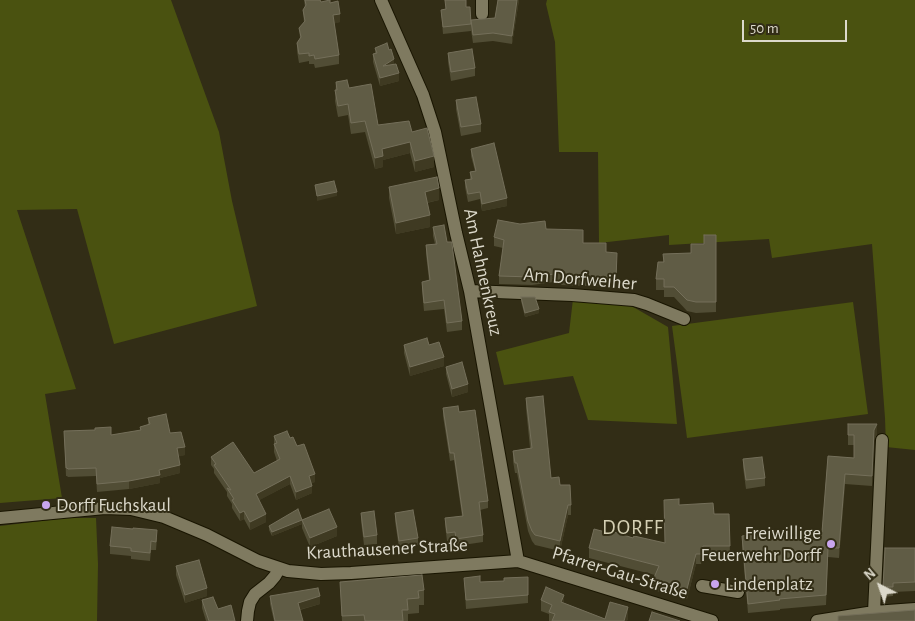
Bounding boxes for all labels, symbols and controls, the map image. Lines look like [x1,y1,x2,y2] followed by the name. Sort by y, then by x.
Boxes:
[745,10,850,42] scale bar
[750,21,779,36] text: 50 m
[458,206,508,338] street label: Am Hahnenkreuz
[523,263,637,295] street label: Am Dorfweiher
[56,494,171,516] place label: Dorff Fuchskaul
[40,499,52,511] marker: Dorff Fuchskaul
[601,515,665,541] district label: DORFF
[701,522,821,566] place label: Freiwillige Feuerwehr Dorff
[306,533,468,565] street label: Krauthausener Straße
[825,538,837,550] marker: Freiwillige Feuerwehr Dorff
[549,541,691,605] street label: Pfarrer-Gau-Straße
[855,561,905,611] north arrow
[862,566,878,583] text: N
[725,573,813,595] place label: Lindenplatz
[709,578,721,590] marker: Lindenplatz

